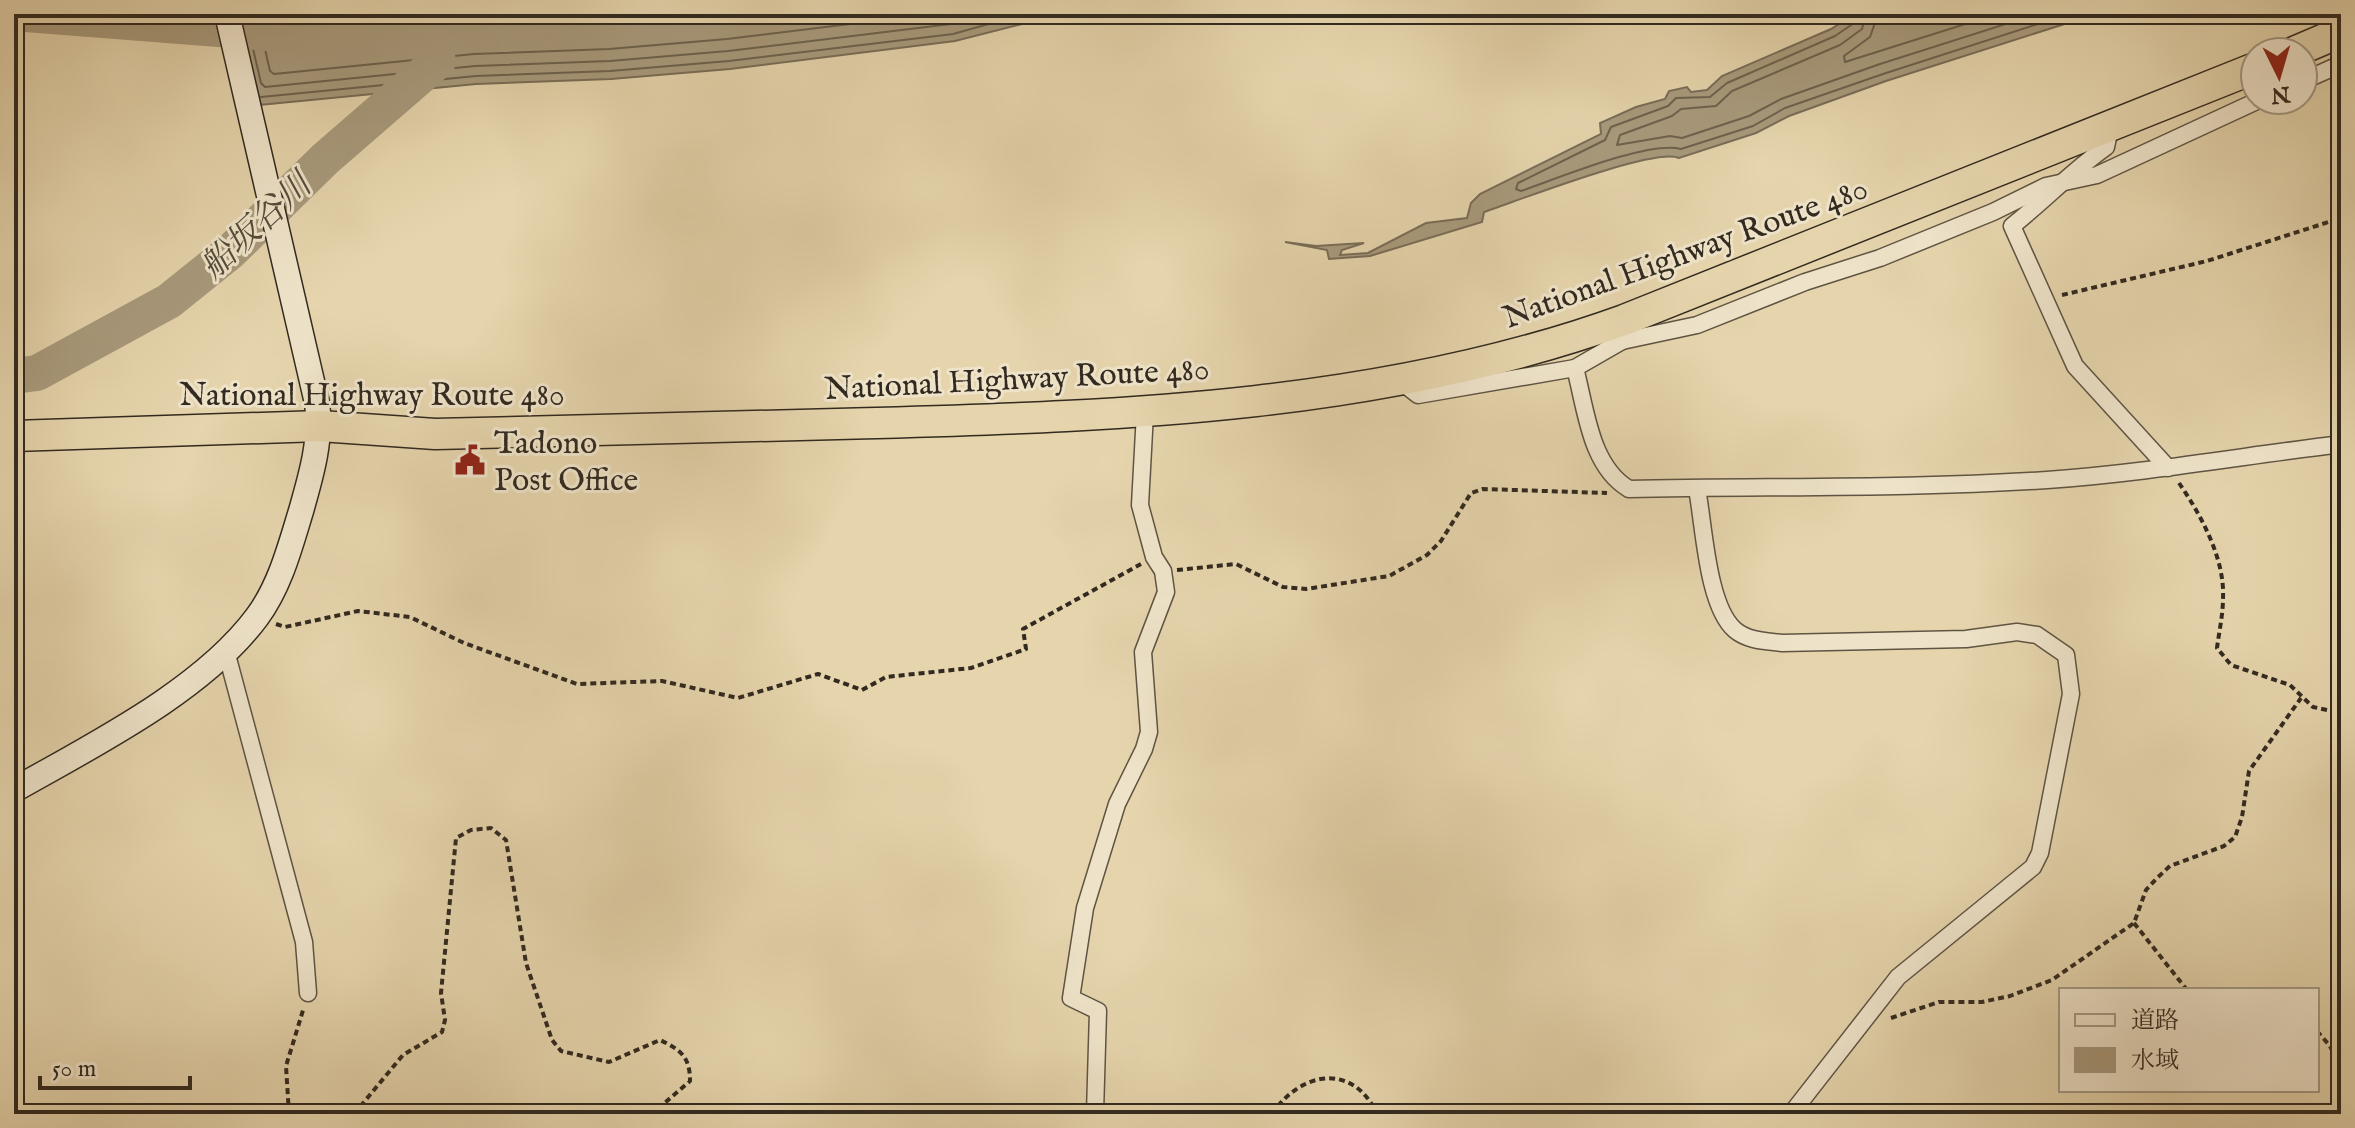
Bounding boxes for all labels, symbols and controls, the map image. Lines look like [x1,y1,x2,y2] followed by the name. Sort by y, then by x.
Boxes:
[2239,36,2319,116] north arrow
[2270,79,2292,109] text: N
[192,162,324,289] water label: 船坂谷川
[1498,169,1874,340] street label: National Highway Route 480
[824,350,1211,411] street label: National Highway Route 480
[179,376,565,417] street label: National Highway Route 480
[494,424,638,502] place label: Tadono Post Office
[453,443,487,477] public building icon: Tadono Post Office
[2059,988,2319,1092] legend
[2131,1006,2179,1037] text: 道路
[40,1040,190,1090] scale bar
[2131,1046,2179,1077] text: 水域
[52,1054,96,1085] text: 50 m

